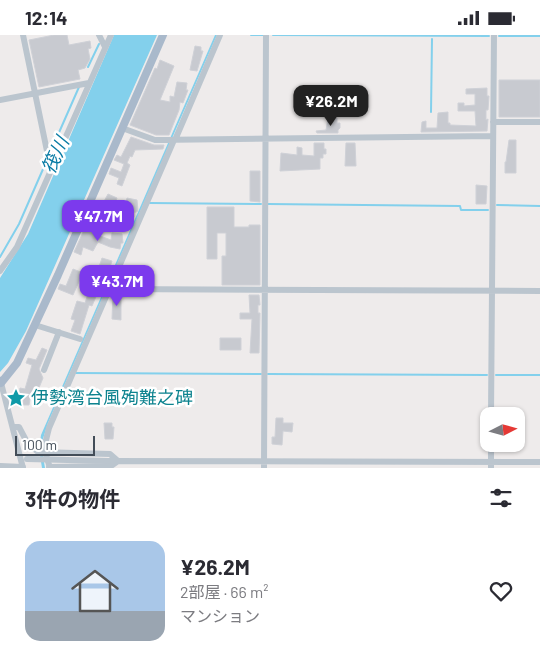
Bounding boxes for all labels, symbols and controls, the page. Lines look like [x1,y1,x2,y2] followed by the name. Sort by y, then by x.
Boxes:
[25,6,68,29] text: 12:14
[290,84,372,127] pin: ¥26.2M
[304,91,358,110] text: ¥26.2M
[36,131,74,177] water label: 筏川
[57,199,139,242] pin: ¥47.7M
[73,206,123,225] text: ¥47.7M
[76,265,158,307] pin: ¥43.7M
[91,271,144,290] text: ¥43.7M
[31,386,193,408] place label: 伊勢湾台風殉難之碑
[5,387,27,409] place icon: 伊勢湾台風殉難之碑
[480,407,525,453] north arrow
[480,407,525,452] map controls
[15,433,95,456] scale bar
[22,436,57,453] text: 100 m
[487,484,515,512] icon: filters
[25,486,120,511] text: 3件の物件
[180,554,250,579] text: ¥26.2M
[65,561,125,621] icon: home
[487,577,515,605] icon: heart
[180,582,268,601] text: 2部屋 · 66 m²
[180,606,260,625] text: マンション

